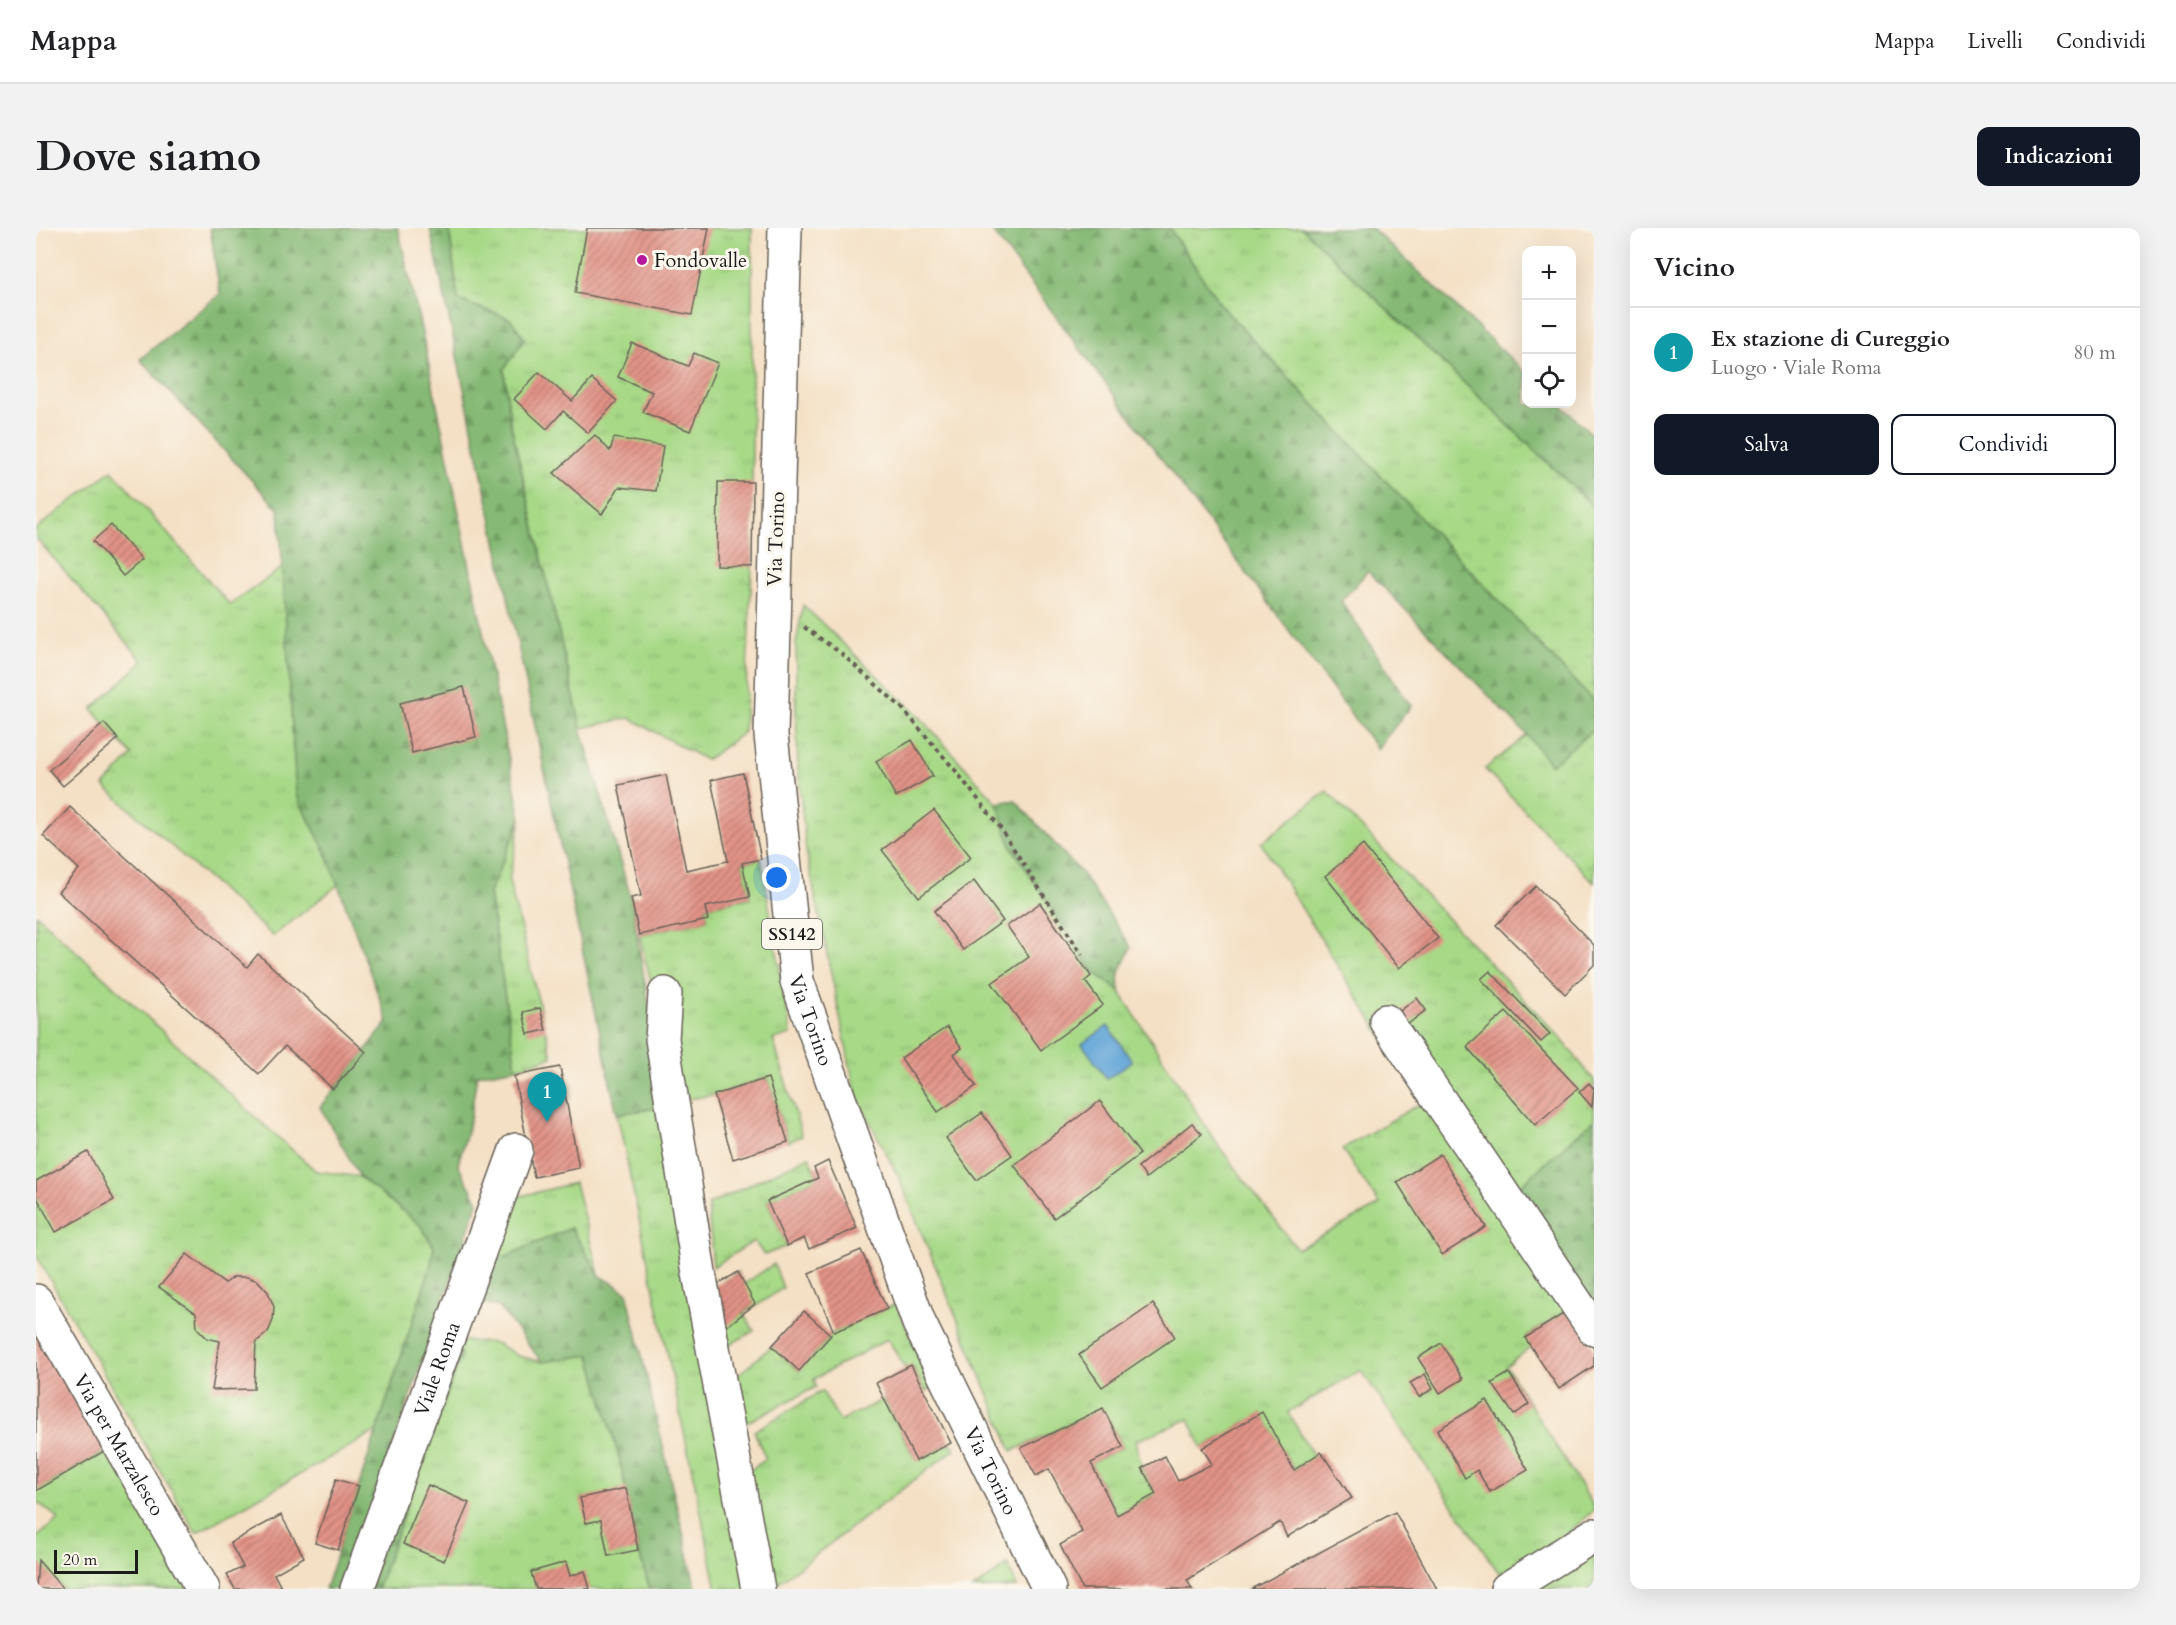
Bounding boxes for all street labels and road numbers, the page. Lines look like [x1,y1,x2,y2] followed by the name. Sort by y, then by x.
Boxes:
[761,491,791,587] street label: Via Torino
[762,919,822,949] road number: SS142
[782,971,840,1069] street label: Via Torino
[407,1318,466,1420] street label: Viale Roma
[67,1369,171,1521] street label: Via per Marzalesco
[958,1422,1024,1519] street label: Via Torino

